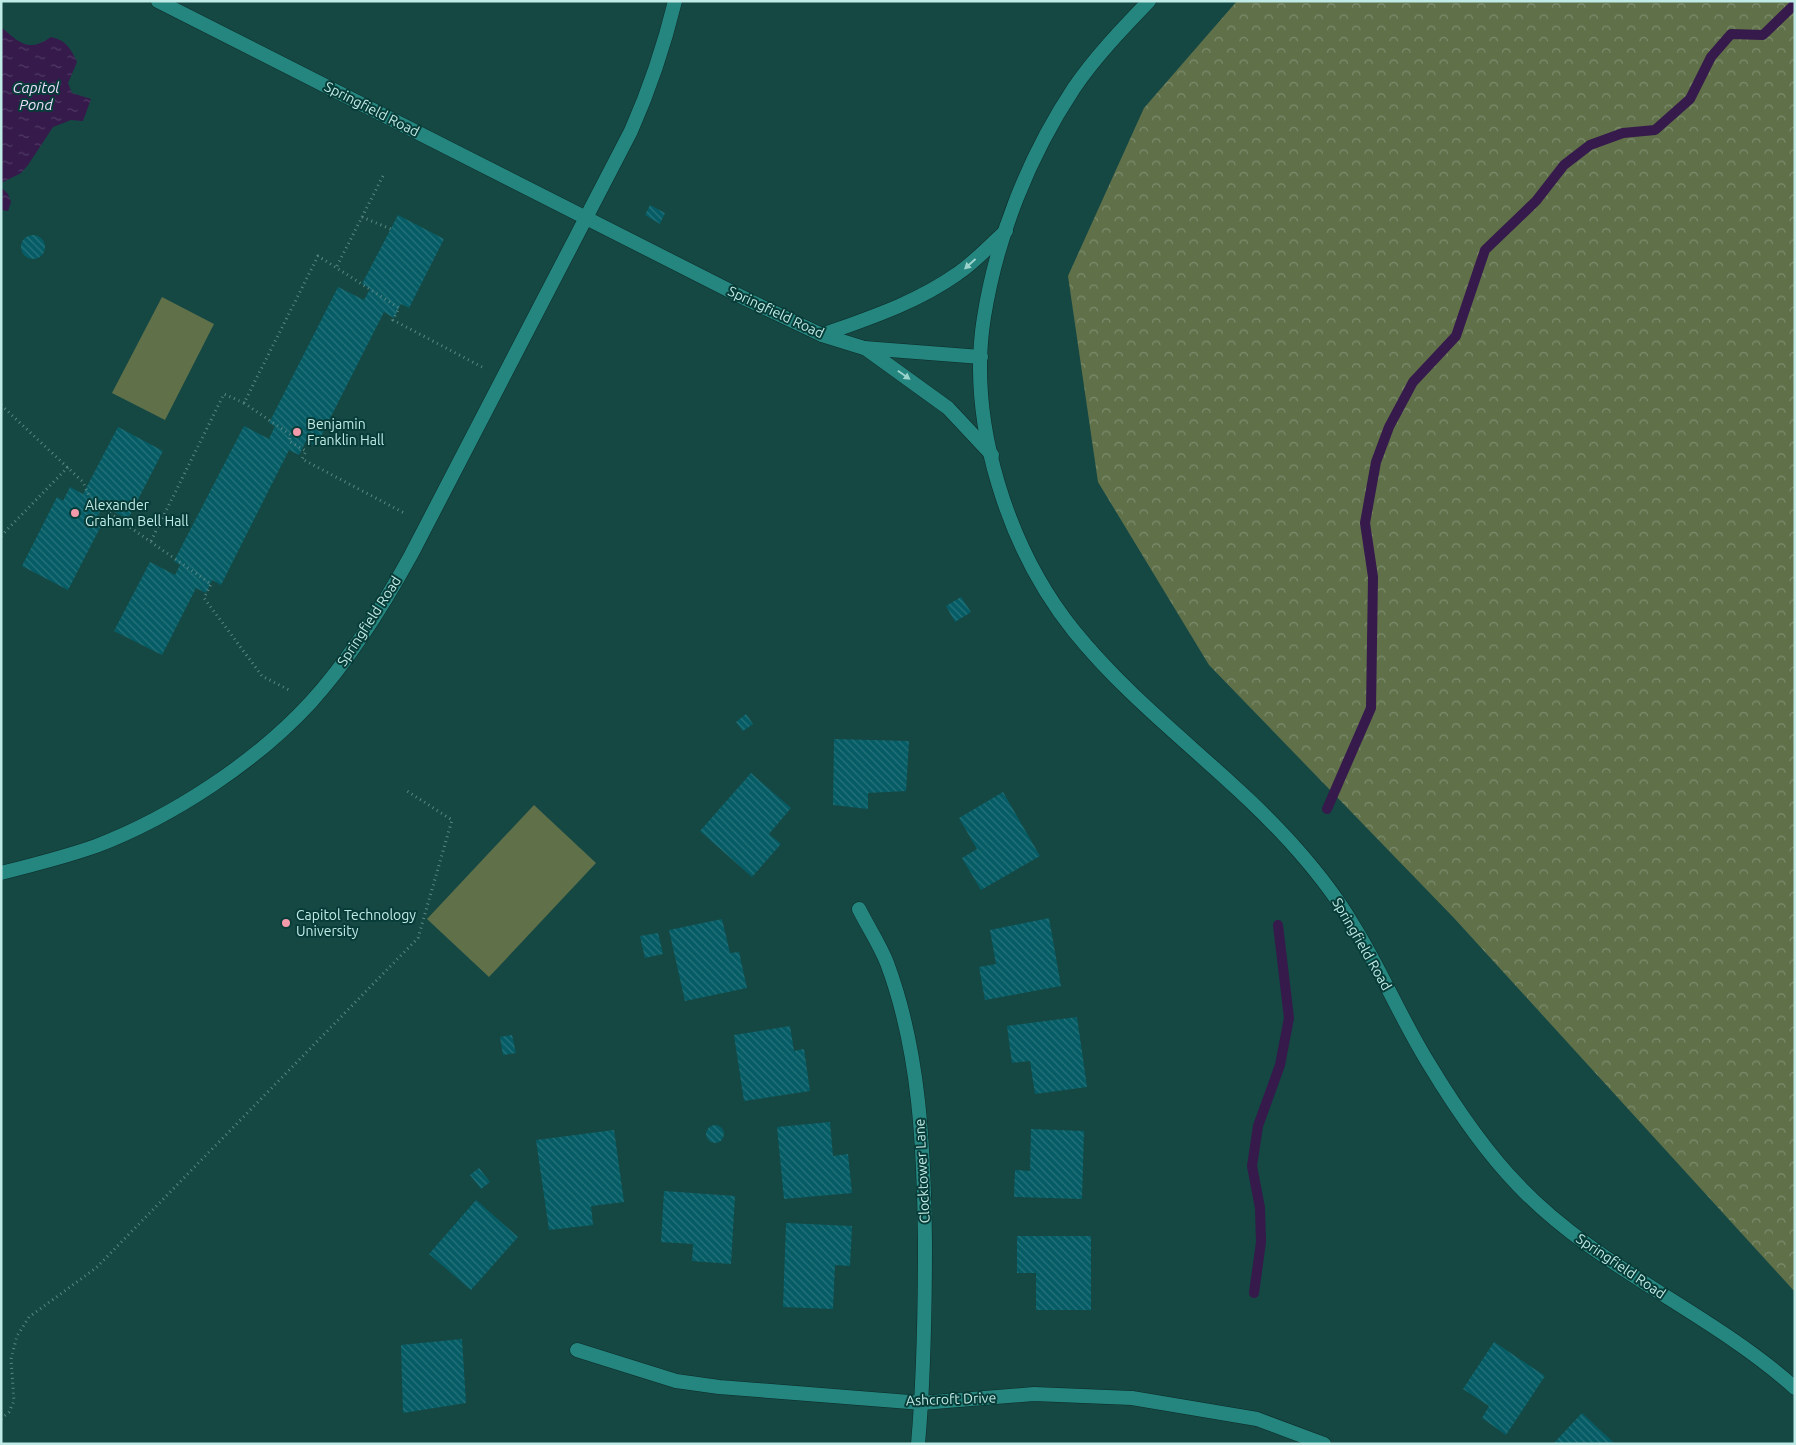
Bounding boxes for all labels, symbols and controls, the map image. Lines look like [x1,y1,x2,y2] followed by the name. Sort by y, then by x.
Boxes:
[322,78,422,140] street label: Springfield Road
[13,79,60,113] water label: Capitol Pond
[964,258,976,270] one-way arrow
[725,283,827,341] street label: Springfield Road
[898,370,911,380] one-way arrow
[307,416,385,448] place label: Benjamin Franklin Hall
[291,426,303,438] marker: Benjamin Franklin Hall
[85,497,189,529] place label: Alexander Graham Bell Hall
[69,507,81,519] marker: Alexander Graham Bell Hall
[334,573,404,669] street label: Springfield Road
[1329,895,1395,993] street label: Springfield Road
[296,907,416,939] place label: Capitol Technology University
[280,917,292,929] marker: Capitol Technology University
[911,1118,933,1224] street label: Clocktower Lane
[1573,1230,1669,1302] street label: Springfield Road
[906,1389,996,1409] street label: Ashcroft Drive

